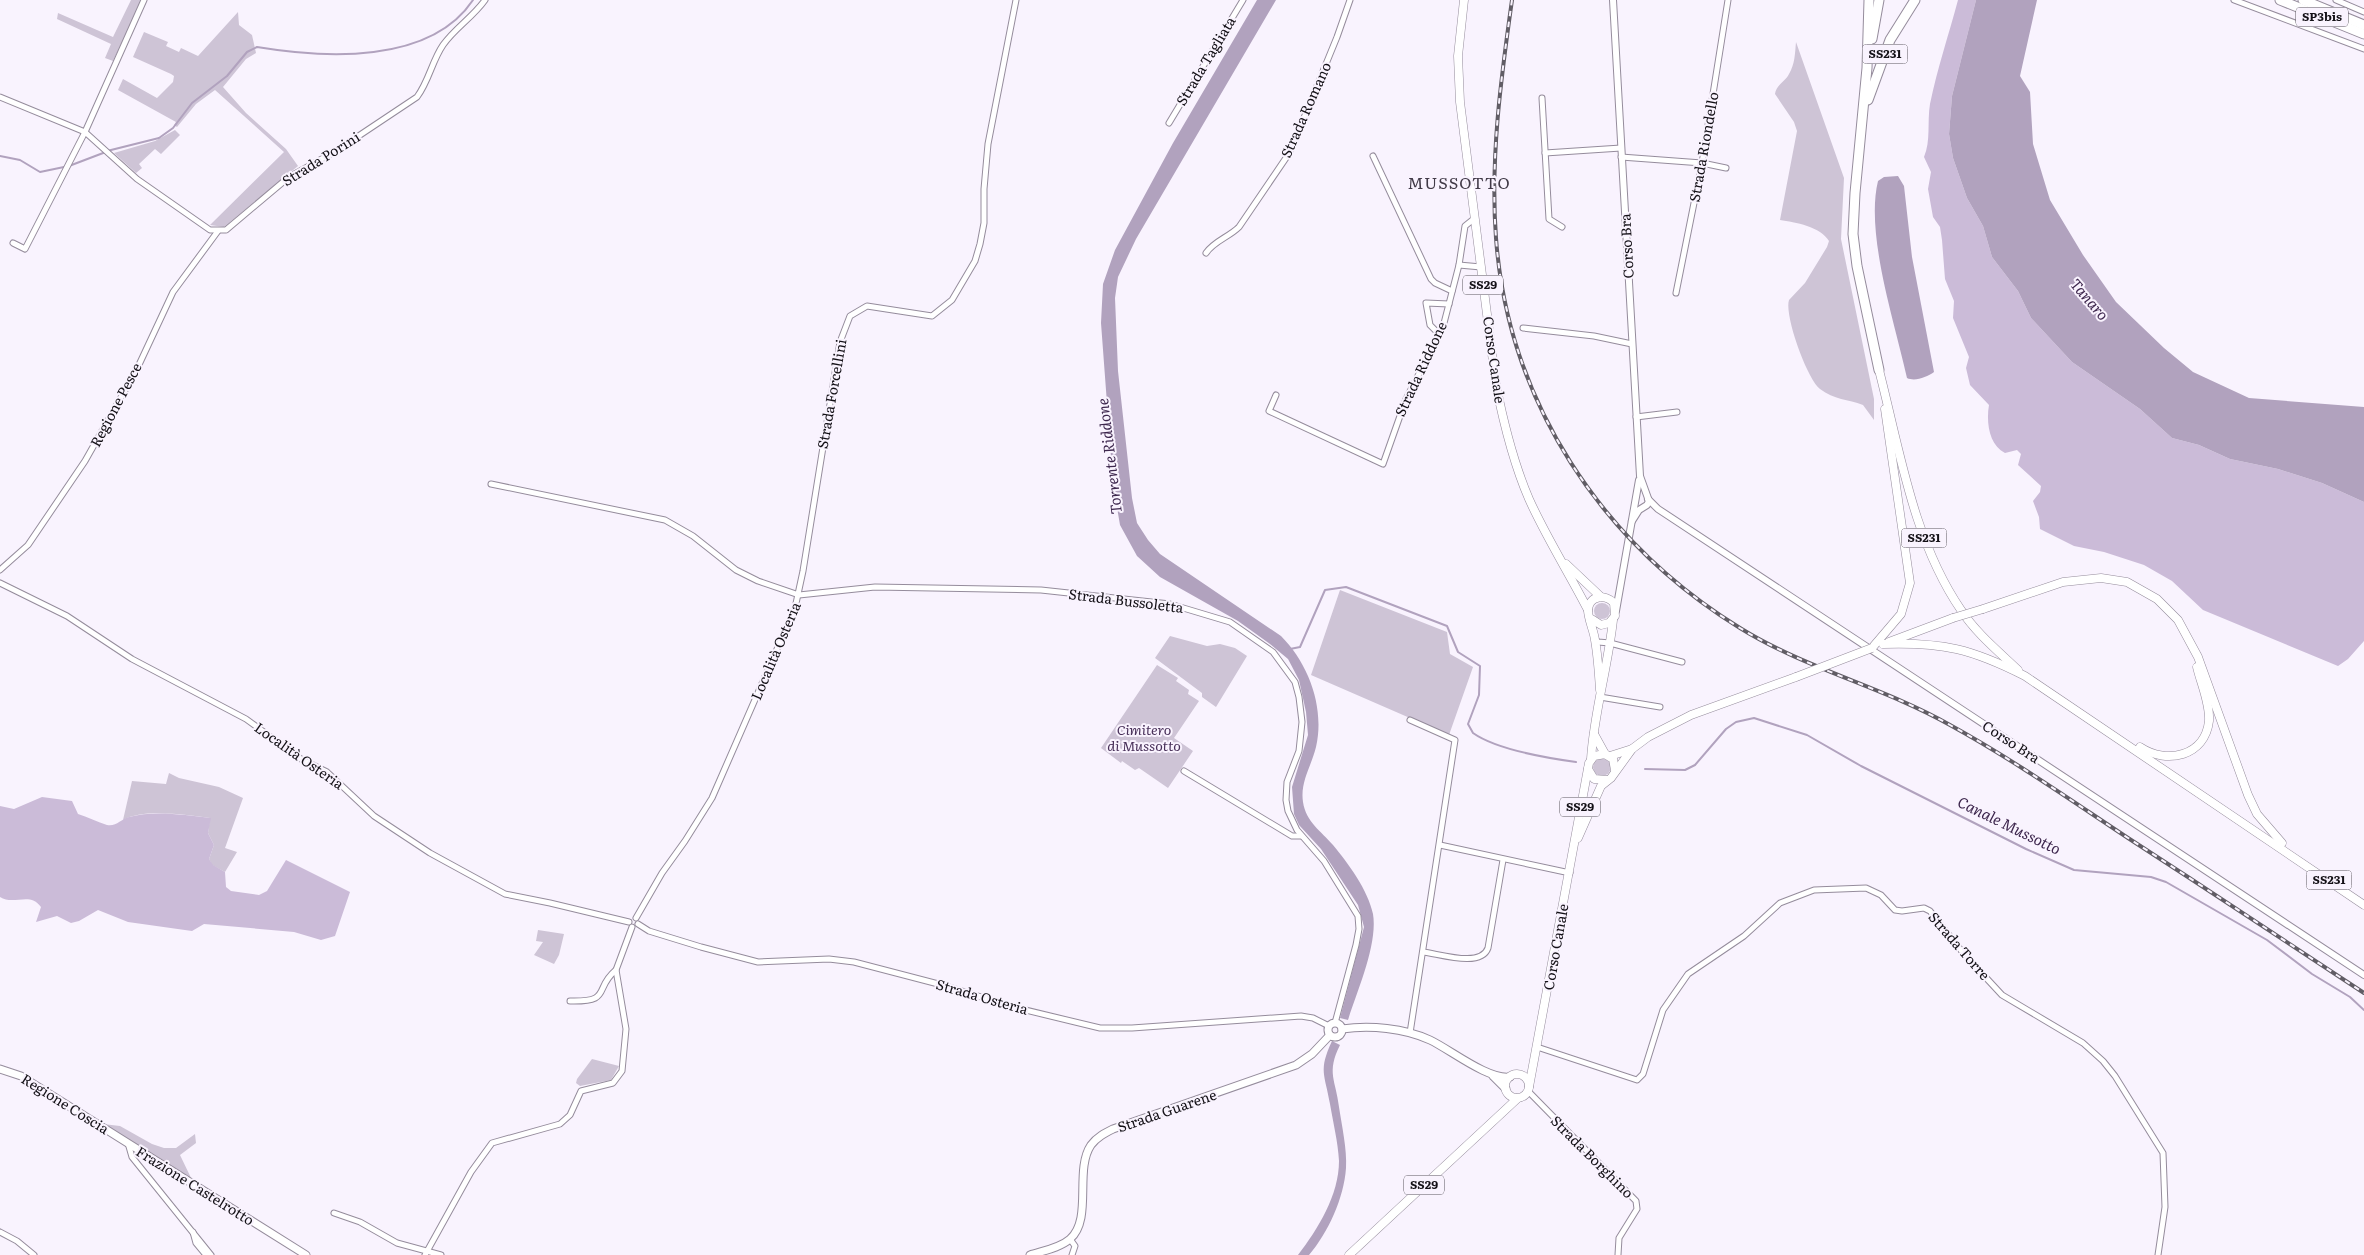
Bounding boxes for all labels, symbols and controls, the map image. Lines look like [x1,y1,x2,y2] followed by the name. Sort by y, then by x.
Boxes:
[2296,8,2348,26] road number: SP3bis
[1171,12,1240,109] street label: Strada Tagliata
[1862,44,1908,64] road number: SS231
[1275,59,1335,161] street label: Strada Romano
[1683,90,1723,204] street label: Strada Riondello
[278,126,363,190] street label: Strada Porini
[1407,170,1511,194] district label: MUSSOTTO
[1614,213,1638,279] street label: Corso Bra
[2065,273,2115,325] water label: Tanaro
[1463,276,1503,294] road number: SS29
[1479,315,1511,405] street label: Corso Canale
[1389,318,1451,419] street label: Strada Riddone
[812,337,851,450] street label: Strada Forcellini
[85,359,146,450] street label: Regione Pesce
[1090,397,1127,515] water label: Torrente Riddone
[1902,528,1946,548] road number: SS231
[1067,583,1185,617] street label: Strada Bussoletta
[745,598,805,703] street label: Località Osteria
[1979,715,2045,768] street label: Corso Bra
[251,717,349,794] street label: Località Osteria
[1107,719,1181,755] park label: Cimitero di Mussotto
[1954,790,2065,860] water label: Canale Mussotto
[1560,798,1600,816] road number: SS29
[2306,870,2352,890] road number: SS231
[1538,902,1572,992] street label: Corso Canale
[1925,907,1995,984] street label: Strada Torre
[934,973,1031,1019] street label: Strada Osteria
[18,1068,114,1138] street label: Regione Coscia
[1115,1084,1219,1136] street label: Strada Guarene
[1547,1111,1638,1202] street label: Strada Borghino
[133,1141,258,1230] street label: Frazione Castelrotto
[1404,1176,1444,1194] road number: SS29

